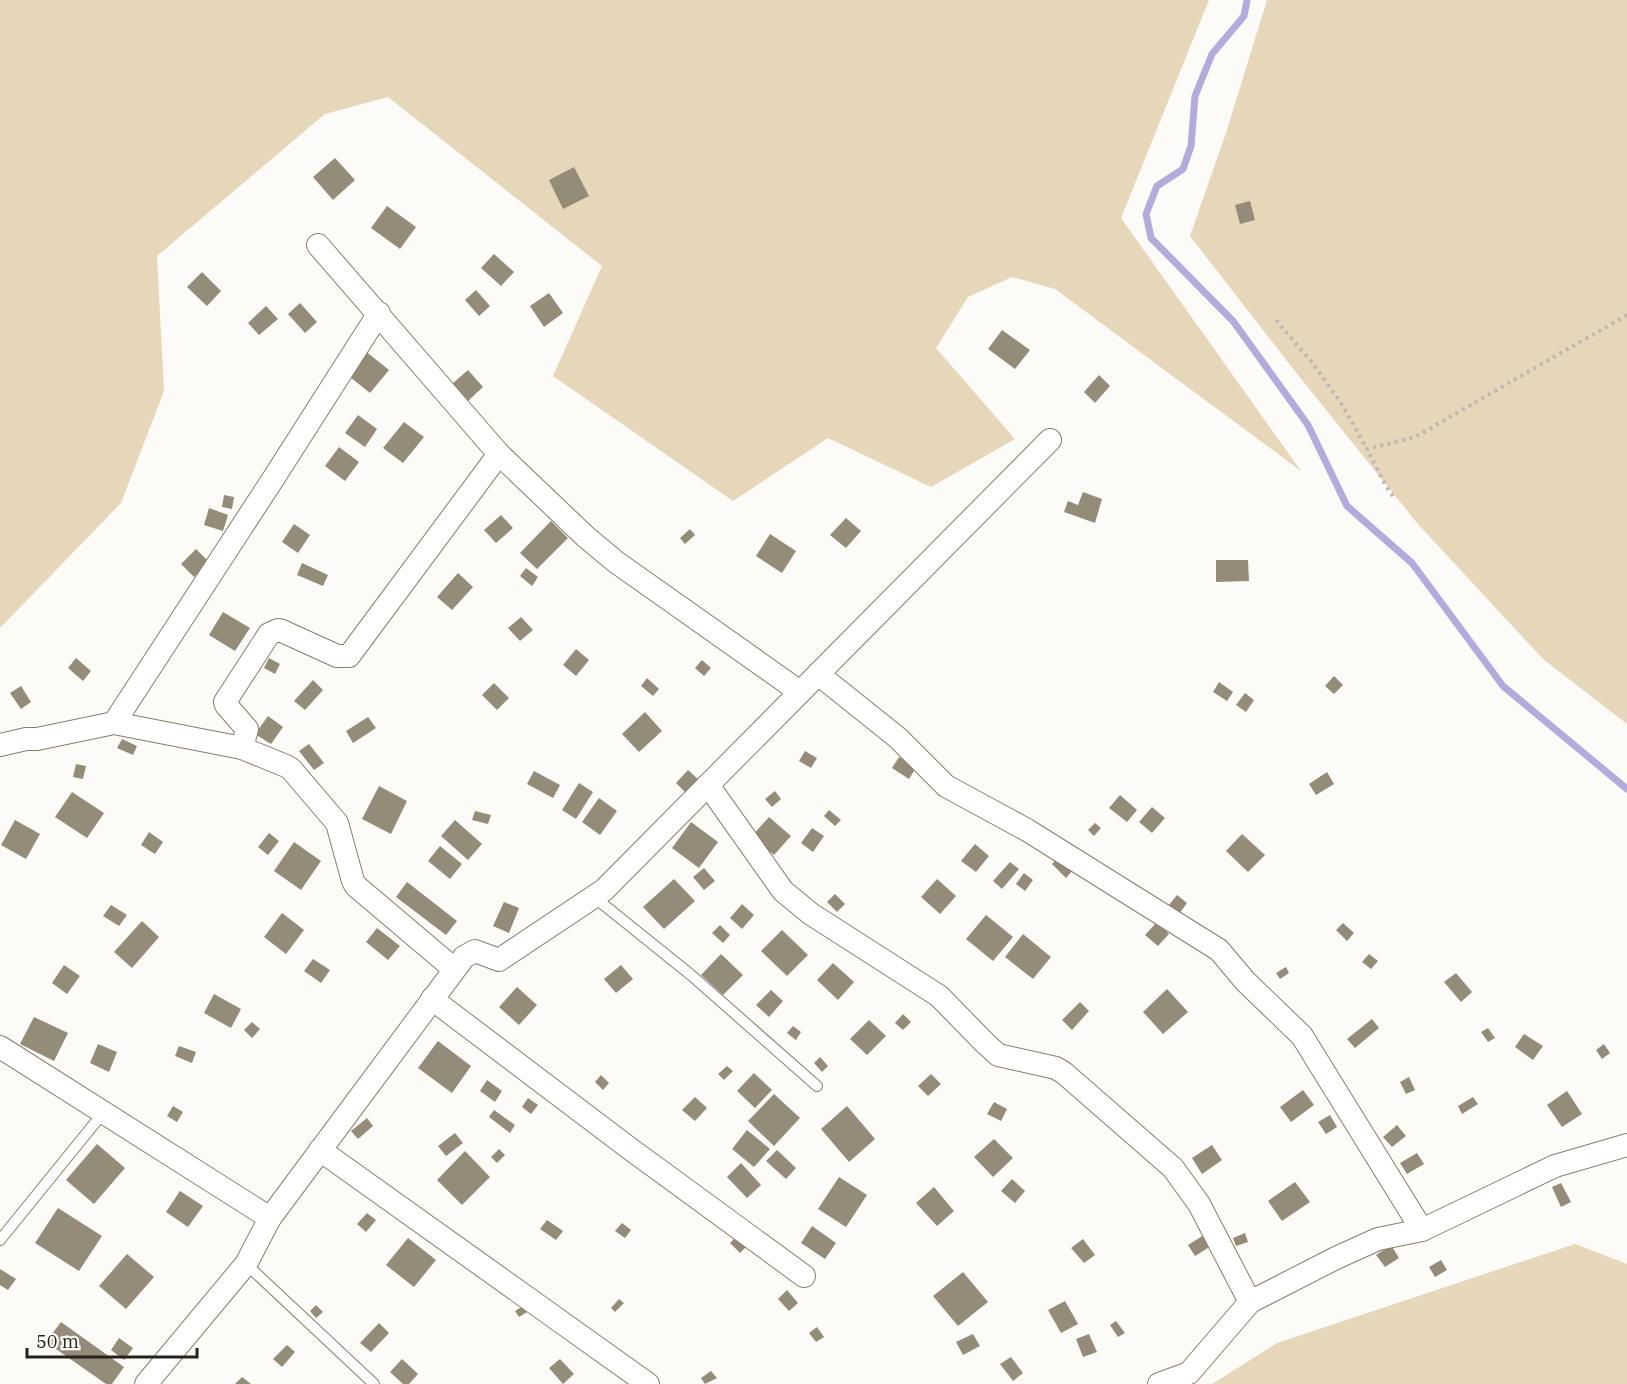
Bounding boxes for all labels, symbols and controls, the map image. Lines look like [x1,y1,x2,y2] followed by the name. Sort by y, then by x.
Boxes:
[27,1321,196,1359] scale bar
[36,1330,79,1353] text: 50 m

